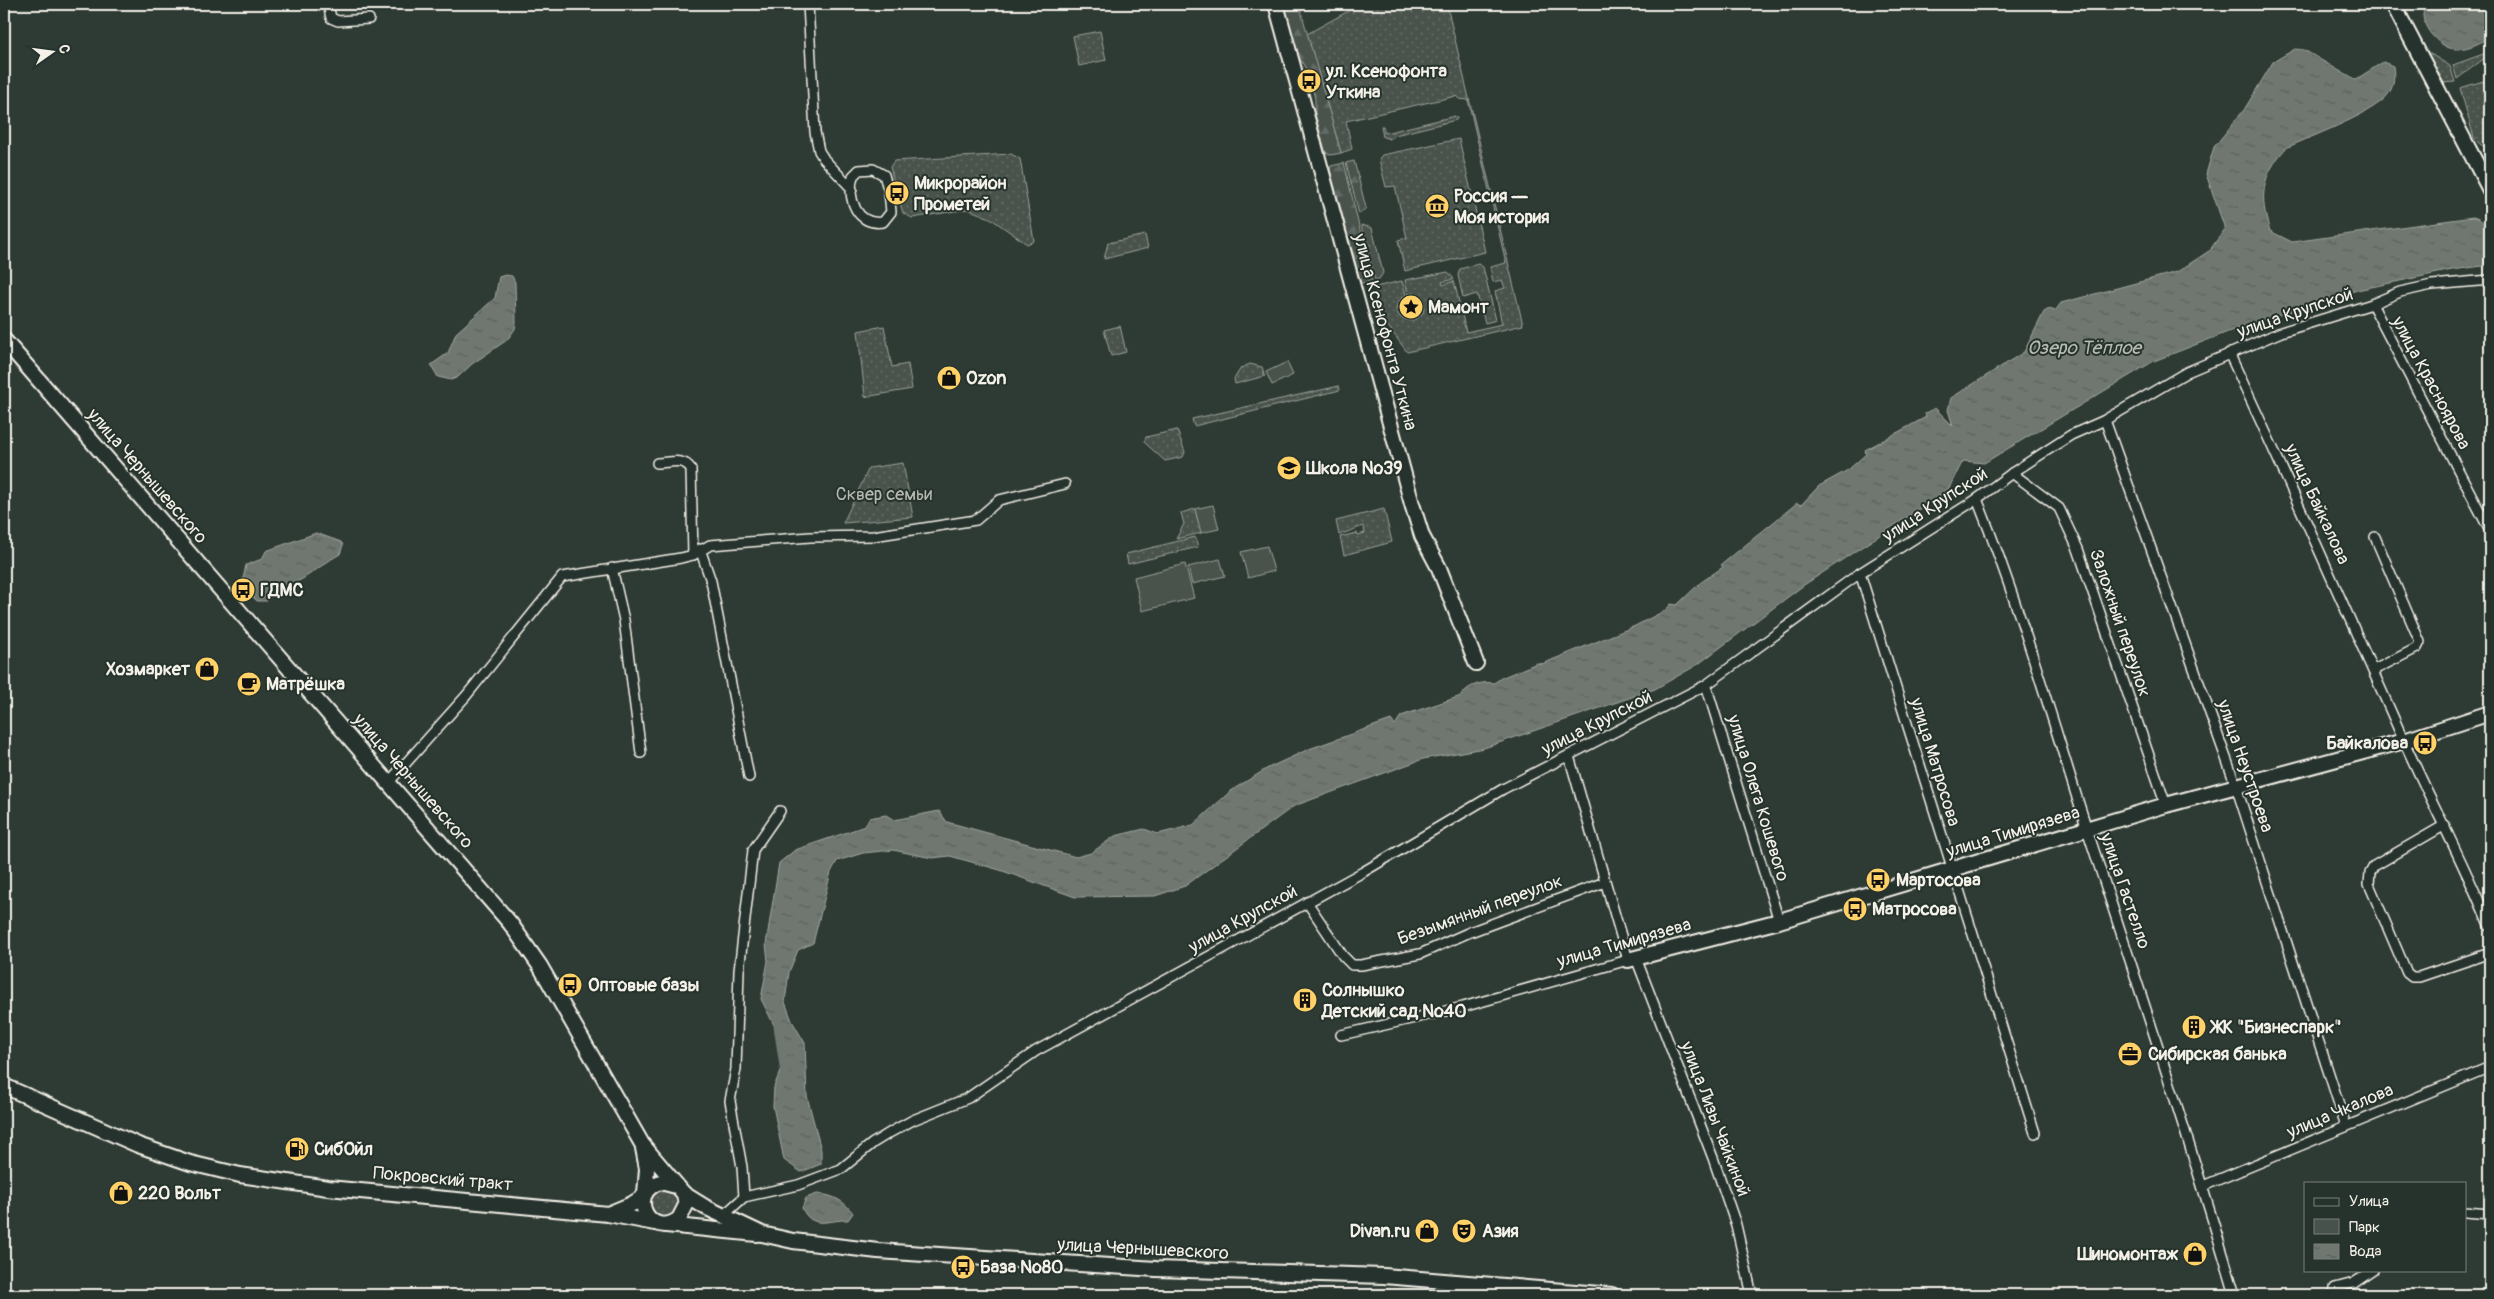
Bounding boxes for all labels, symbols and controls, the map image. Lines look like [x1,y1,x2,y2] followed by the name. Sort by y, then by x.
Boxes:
[28,28,78,78] north arrow
[55,43,74,56] text: С
[1325,60,1447,104] place label: ул. Ксенофонта Уткина
[1296,68,1322,94] bus stop icon: ул. Ксенофонта Уткина
[914,172,1007,216] place label: Микрорайон Прометей
[884,180,910,206] bus stop icon: Микрорайон Прометей
[1454,185,1549,229] place label: Россия — Моя история
[1424,193,1450,219] museum icon: Россия — Моя история
[1347,230,1422,433] street label: улица Ксенофонта Уткина
[2233,282,2356,344] street label: улица Крупской
[1398,294,1424,320] place icon: Мамонт
[1428,296,1490,319] place label: Мамонт
[2386,312,2476,454] street label: улица Красноярова
[2027,336,2143,360] water label: Озеро Тёплое
[936,365,962,391] shop icon: Ozon
[966,367,1006,390] place label: Ozon
[81,403,212,549] street label: улица Чернышевского
[2279,439,2355,568] street label: улица Байкалова
[1276,455,1302,481] school or university icon: Школа №39
[1305,457,1403,480] place label: Школа №39
[1877,462,1992,548] street label: улица Крупской
[836,483,932,506] park label: Сквер семьи
[2084,546,2156,700] street label: Заложный переулок
[230,577,256,603] bus stop icon: ГДМС
[260,579,304,602] place label: ГДМС
[194,656,220,682] shop icon: Хозмаркет
[106,658,191,681] place label: Хозмаркет
[236,671,262,697] cafe icon: Матрёшка
[266,673,346,696] place label: Матрёшка
[1537,685,1656,761] street label: улица Крупской
[1904,694,1965,829] street label: улица Матросова
[2211,696,2278,835] street label: улица Неустроева
[347,708,478,854] street label: улица Чернышевского
[1721,711,1794,884] street label: улица Олега Кошевого
[2412,730,2438,756] bus stop icon: Байкалова
[2326,732,2409,755] place label: Байкалова
[1943,801,2083,864] street label: улица Тимирязева
[2094,829,2156,952] street label: улица Гастелло
[1865,867,1891,893] bus stop icon: Мартосова
[1394,869,1566,951] street label: Безымянный переулок
[1896,869,1981,892] place label: Мартосова
[1184,880,1302,959] street label: улица Крупской
[1842,896,1868,922] bus stop icon: Матросова
[1872,898,1957,921] place label: Матросова
[1553,913,1694,973] street label: улица Тимирязева
[557,972,583,998] bus stop icon: Оптовые базы
[588,974,699,997] place label: Оптовые базы
[1321,979,1466,1023] place label: Солнышко Детский сад №40
[1292,987,1318,1013] building icon: Солнышко Детский сад №40
[2181,1014,2207,1040] building icon: ЖК "Бизнеспарк"
[2209,1016,2341,1039] place label: ЖК "Бизнеспарк"
[1675,1037,1755,1200] street label: улица Лизы Чайкиной
[2117,1041,2143,1067] office icon: Сибирская банька
[2148,1043,2287,1066] place label: Сибирская банька
[2282,1078,2397,1144] street label: улица Чкалова
[284,1136,310,1162] fuel station icon: СибОйл
[314,1138,373,1161] place label: СибОйл
[372,1161,514,1197] street label: Покровский тракт
[108,1180,134,1206] shop icon: 220 Вольт
[138,1182,222,1205] place label: 220 Вольт
[2304,1182,2466,1272] legend
[2349,1192,2389,1211] text: Улица
[1414,1218,1440,1244] shop icon: Divan.ru
[1451,1218,1477,1244] theatre icon: Азия
[2349,1218,2380,1237] text: Парк
[1349,1220,1410,1243] place label: Divan.ru
[1482,1220,1519,1243] place label: Азия
[1056,1233,1230,1265] street label: улица Чернышевского
[2182,1241,2208,1267] shop icon: Шиномонтаж
[2349,1242,2382,1261] text: Вода
[2076,1243,2178,1266] place label: Шиномонтаж
[950,1254,976,1280] bus stop icon: База №80
[980,1256,1063,1279] place label: База №80

